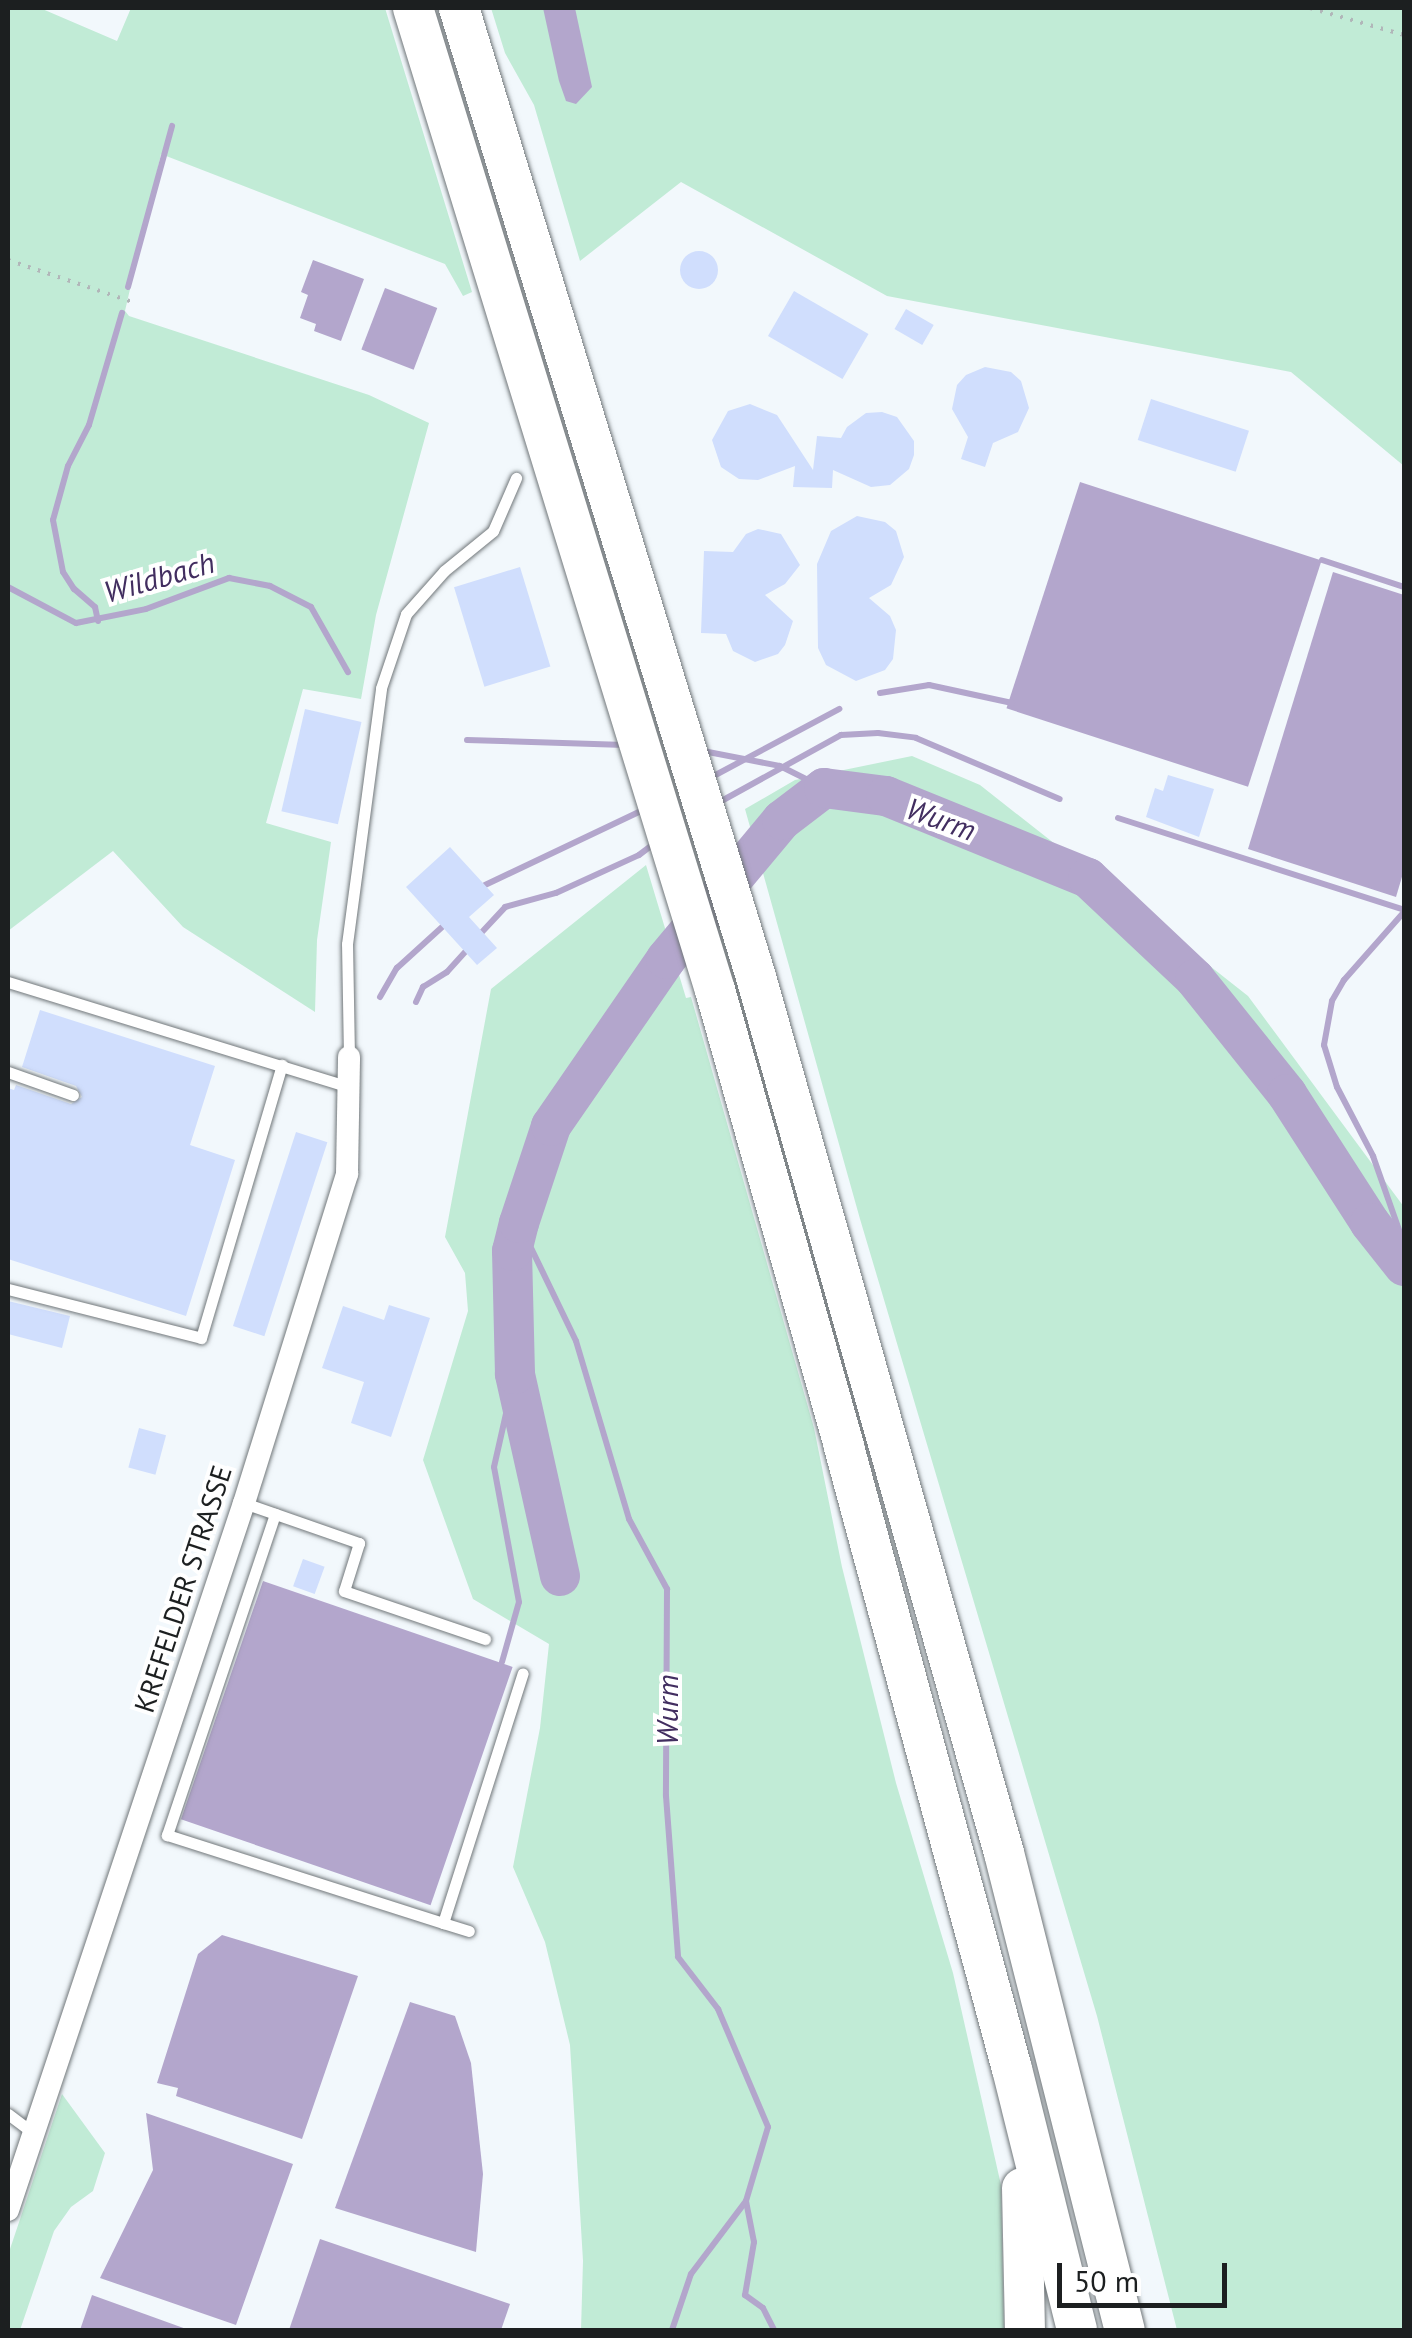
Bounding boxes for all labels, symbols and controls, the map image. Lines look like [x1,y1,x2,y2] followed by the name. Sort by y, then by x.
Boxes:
[99,544,219,610] water label: Wildbach
[901,790,981,848] water label: Wurm
[127,1461,239,1717] street label: KREFELDER STRASSE
[649,1674,685,1746] water label: Wurm
[1062,2243,1232,2305] scale bar
[1074,2261,1139,2300] text: 50 m

